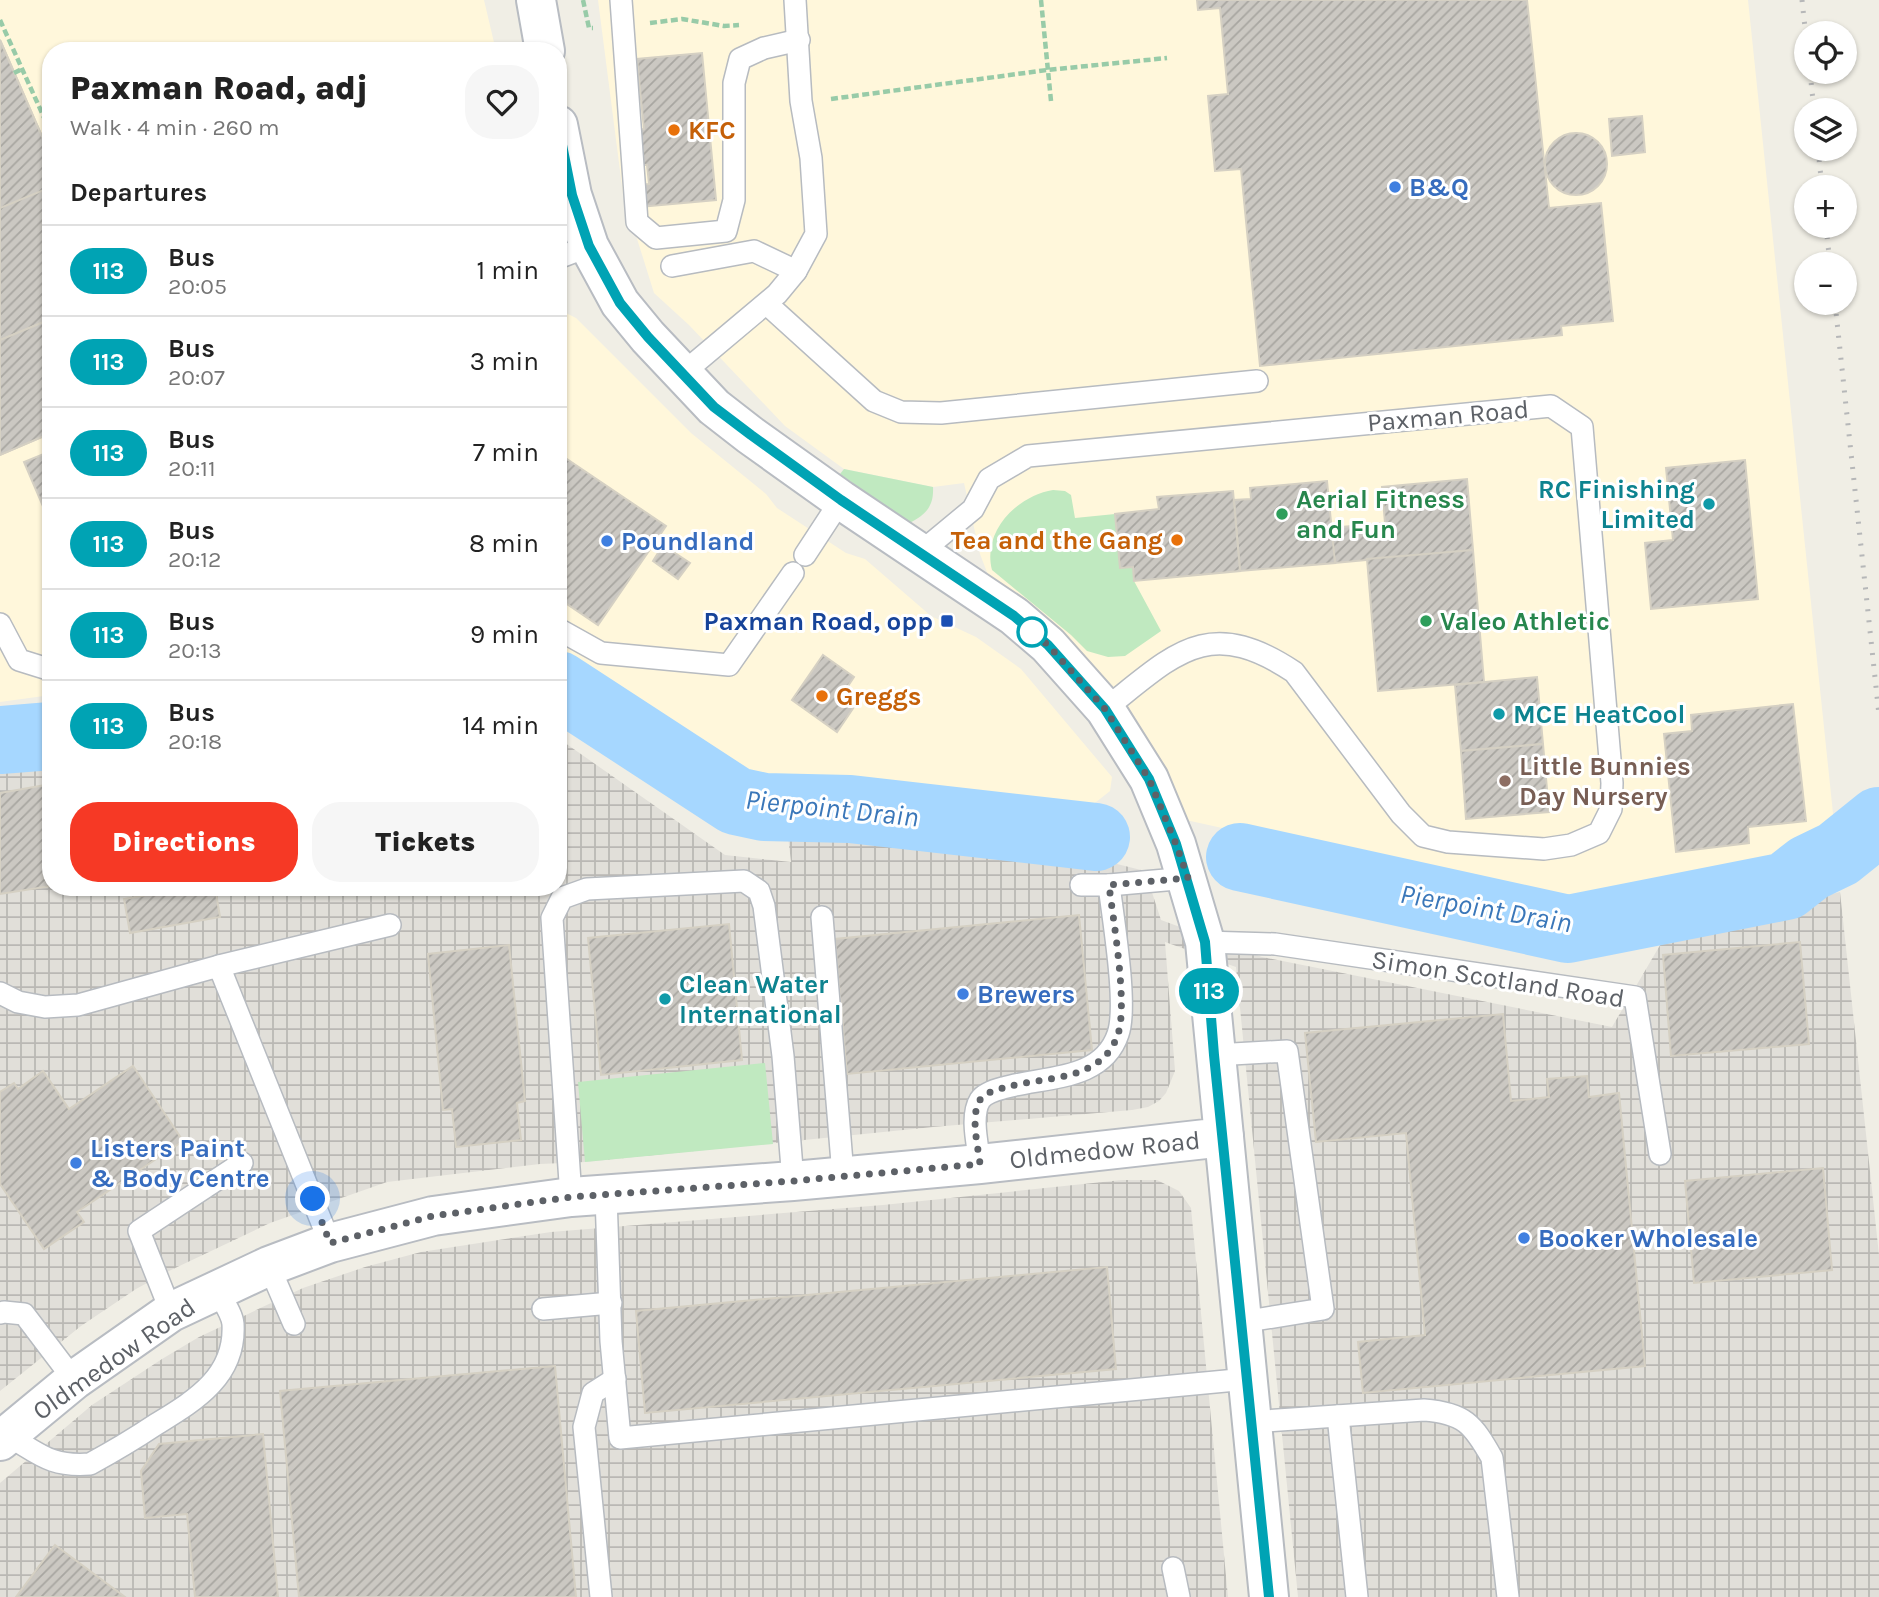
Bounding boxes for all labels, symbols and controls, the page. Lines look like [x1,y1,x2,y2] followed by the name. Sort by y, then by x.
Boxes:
[1794,21,1857,315] map controls
[1794,21,1857,84] button: locate
[465,65,539,139] button: heart
[70,69,368,107] text: Paxman Road, adj
[1794,98,1857,161] button: layers
[70,114,280,141] text: Walk · 4 min · 260 m
[688,115,736,146] place label: KFC
[666,122,682,138] marker: KFC
[1409,172,1469,203] place label: B&Q
[1794,175,1857,238] button: +
[70,177,207,208] text: Departures
[1387,179,1403,195] marker: B&Q
[168,242,215,273] text: Bus
[1794,252,1857,315] button: −
[476,255,539,286] text: 1 min
[92,257,125,285] text: 113
[168,273,227,300] text: 20:05
[168,333,215,364] text: Bus
[470,346,539,377] text: 3 min
[92,348,125,376] text: 113
[168,364,225,391] text: 20:07
[1366,393,1530,439] street label: Paxman Road
[168,424,215,455] text: Bus
[473,437,539,468] text: 7 min
[92,439,125,467] text: 113
[168,455,215,482] text: 20:11
[1538,474,1695,535] place label: RC Finishing Limited
[1296,484,1465,545] place label: Aerial Fitness and Fun
[1701,496,1717,512] marker: RC Finishing Limited
[1274,506,1290,522] marker: Aerial Fitness and Fun
[168,515,215,546] text: Bus
[951,525,1163,556] place label: Tea and the Gang
[621,526,755,557] place label: Poundland
[469,528,539,559] text: 8 min
[92,530,125,558] text: 113
[1169,532,1185,548] marker: Tea and the Gang
[599,533,615,549] marker: Poundland
[168,546,221,573] text: 20:12
[168,606,215,637] text: Bus
[703,606,933,637] place label: Paxman Road, opp
[1440,606,1610,637] place label: Valeo Athletic
[939,613,955,629] marker: Paxman Road, opp
[1418,613,1434,629] marker: Valeo Athletic
[1017,617,1047,647] unlabelled marker
[470,619,539,650] text: 9 min
[92,621,125,649] text: 113
[168,637,221,664] text: 20:13
[836,681,922,712] place label: Greggs
[814,688,830,704] marker: Greggs
[168,697,215,728] text: Bus
[1513,699,1685,730] place label: MCE HeatCool
[1491,706,1507,722] marker: MCE HeatCool
[462,710,539,741] text: 14 min
[92,712,125,740] text: 113
[168,728,222,755] text: 20:18
[1519,751,1691,812] place label: Little Bunnies Day Nursery
[1497,773,1513,789] marker: Little Bunnies Day Nursery
[744,782,920,834] water label: Pierpoint Drain
[70,802,298,882] button: Directions
[312,802,539,882] button: Tickets
[1397,877,1575,939] water label: Pierpoint Drain
[1369,944,1627,1014] street label: Simon Scotland Road
[1169,968,1249,1014] line badge: 113
[679,969,842,1030] place label: Clean Water International
[1193,977,1225,1005] text: 113
[977,979,1075,1010] place label: Brewers
[955,986,971,1002] marker: Brewers
[657,991,673,1007] marker: Clean Water International
[1008,1125,1202,1175] street label: Oldmedow Road
[90,1133,270,1194] place label: Listers Paint & Body Centre
[68,1155,84,1171] marker: Listers Paint & Body Centre
[295,1181,330,1216] your location
[1538,1223,1758,1254] place label: Booker Wholesale
[1516,1230,1532,1246] marker: Booker Wholesale
[27,1291,201,1427] street label: Oldmedow Road

